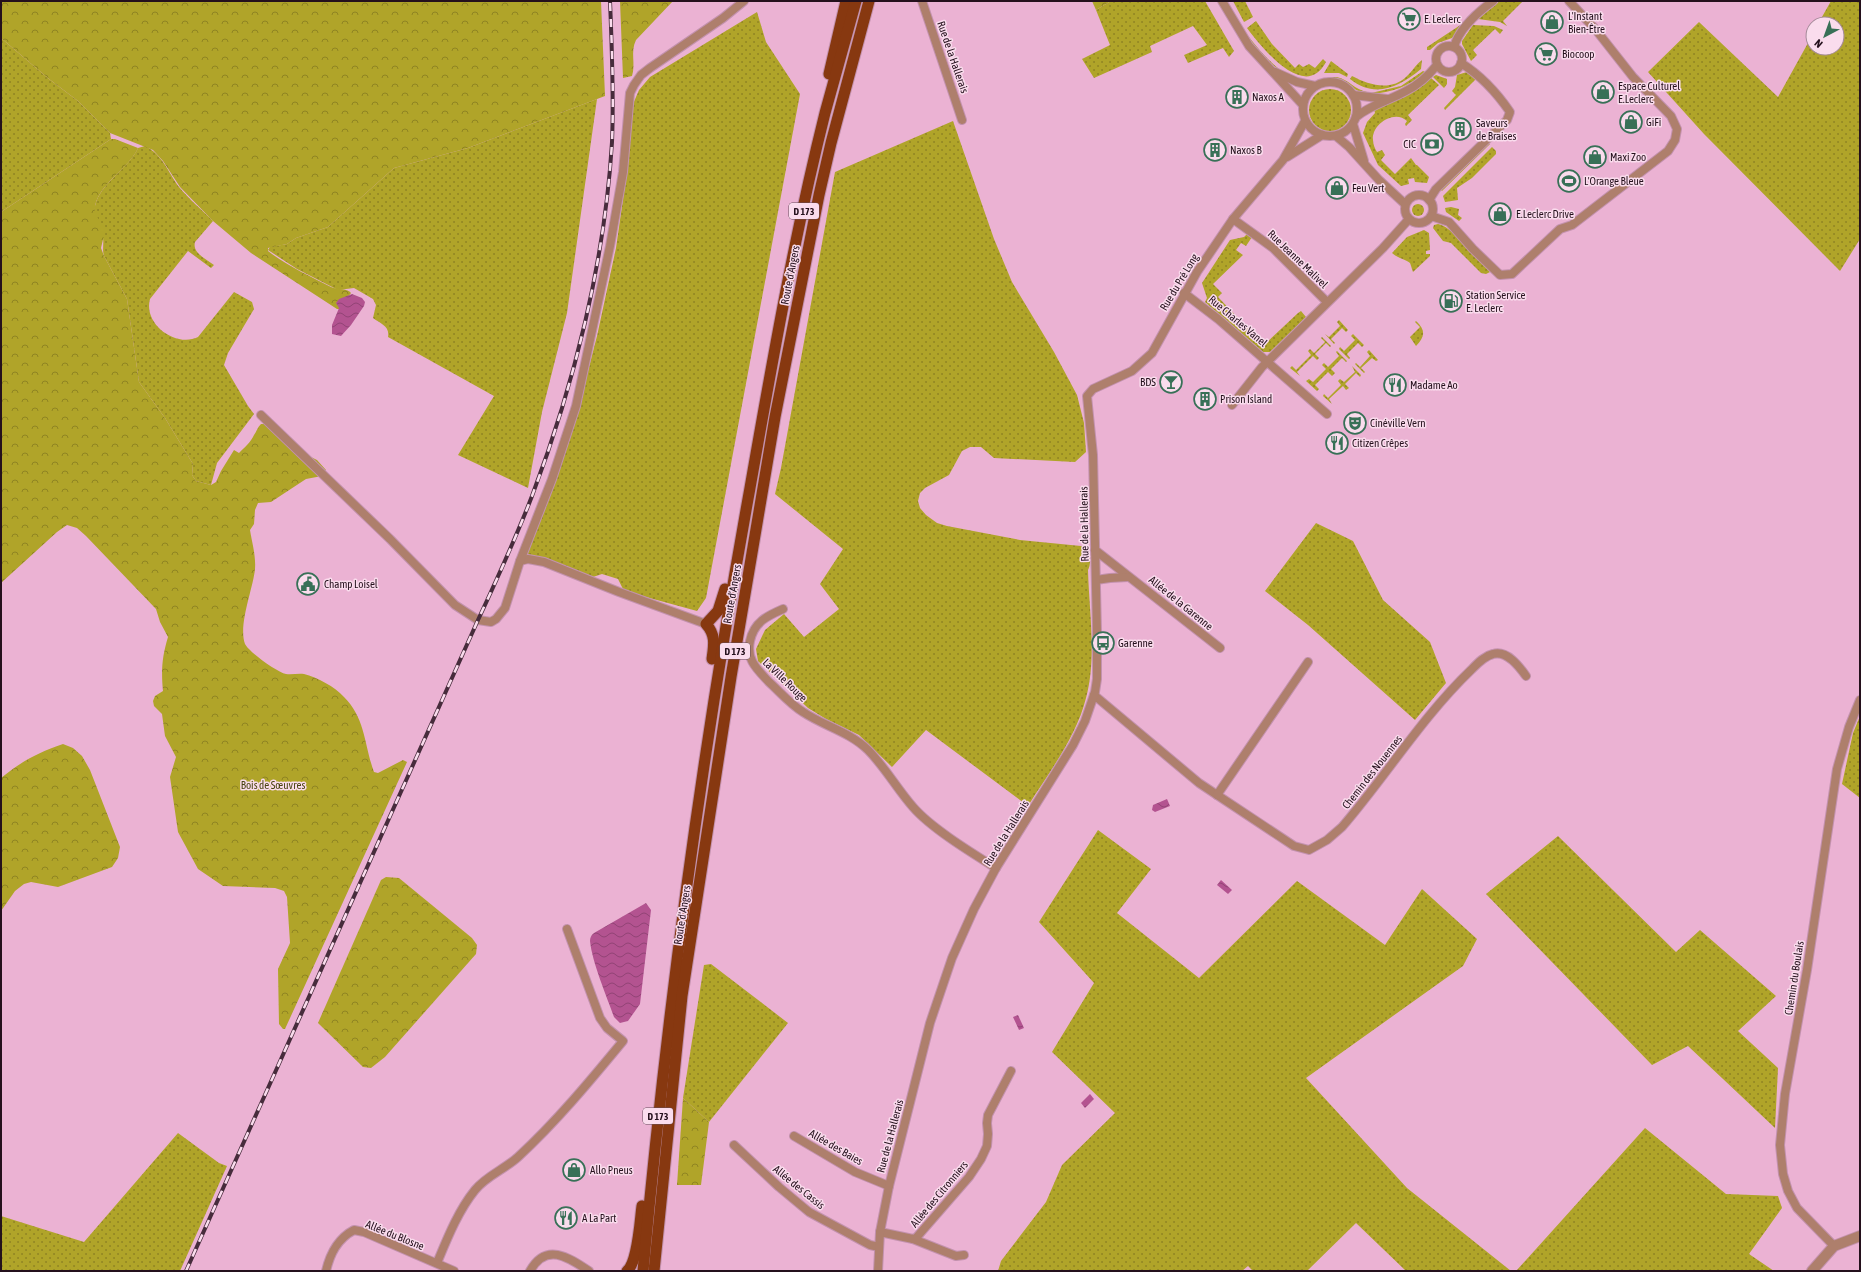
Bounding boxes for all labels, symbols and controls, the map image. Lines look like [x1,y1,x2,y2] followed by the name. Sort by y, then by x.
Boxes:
[1396,6,1422,32] supermarket icon: E. Leclerc
[1539,9,1565,35] shop icon: L'Instant Bien-Être
[1568,10,1605,35] place label: L'Instant Bien-Être
[1424,13,1461,25] place label: E. Leclerc
[1805,16,1845,56] north arrow
[935,19,971,95] street label: Rue de la Hallerais
[1812,37,1825,50] text: N
[1533,41,1559,67] supermarket icon: Biocoop
[1562,48,1595,60] place label: Biocoop
[1590,79,1616,105] shop icon: Espace Culturel E.Leclerc
[1618,80,1680,105] place label: Espace Culturel E.Leclerc
[1224,84,1250,110] building icon: Naxos A
[1252,91,1284,103] place label: Naxos A
[1618,109,1644,135] shop icon: GiFi
[1447,116,1473,142] building icon: Saveurs de Braises
[1646,116,1661,128] place label: GiFi
[1476,117,1516,142] place label: Saveurs de Braises
[1419,131,1445,157] bank icon: CIC
[1202,137,1228,163] building icon: Naxos B
[1403,138,1416,150] place label: CIC
[1230,144,1262,156] place label: Naxos B
[1582,144,1608,170] shop icon: Maxi Zoo
[1610,151,1646,163] place label: Maxi Zoo
[1556,168,1582,194] sports icon: L'Orange Bleue
[1324,175,1350,201] shop icon: Feu Vert
[1584,175,1644,187] place label: L'Orange Bleue
[1352,182,1384,194] place label: Feu Vert
[1487,201,1513,227] shop icon: E.Leclerc Drive
[789,203,819,219] road number: D 173
[1516,208,1574,220] place label: E.Leclerc Drive
[1266,227,1330,291] street label: Rue Jeanne Malivel
[778,244,802,306] street label: Route d'Angers
[1157,251,1201,313] street label: Rue du Pré Long
[1438,288,1464,314] fuel station icon: Station Service E. Leclerc
[1466,289,1526,314] place label: Station Service E. Leclerc
[1206,293,1270,349] street label: Rue Charles Vanel
[1158,369,1184,395] bar icon: BDS
[1382,372,1408,398] restaurant icon: Madame Ao
[1140,376,1156,388] place label: BDS
[1410,379,1458,391] place label: Madame Ao
[1192,386,1218,412] building icon: Prison Island
[1220,393,1272,405] place label: Prison Island
[1342,410,1368,436] theatre icon: Cinéville Vern
[1370,417,1426,429] place label: Cinéville Vern
[1324,430,1350,456] restaurant icon: Citizen Crêpes
[1352,437,1408,449] place label: Citizen Crêpes
[1077,486,1091,562] street label: Rue de la Hallerais
[721,563,743,625] street label: Route d'Angers
[295,571,321,597] public building icon: Champ Loisel
[1147,574,1215,632] street label: Allée de la Garenne
[324,578,378,590] place label: Champ Loisel
[1090,630,1116,656] bus stop icon: Garenne
[1118,637,1153,649] place label: Garenne
[720,643,750,659] road number: D 173
[761,656,809,704] street label: La Ville Rouge
[1340,733,1404,811] street label: Chemin des Nouennes
[241,779,305,791] park label: Bois de Sœuvres
[981,798,1031,868] street label: Rue de la Hallerais
[671,884,693,946] street label: Route d'Angers
[1782,940,1806,1016] street label: Chemin du Boulais
[874,1098,906,1174] street label: Rue de la Hallerais
[643,1108,673,1124] road number: D 173
[807,1127,865,1167] street label: Allée des Baies
[561,1157,587,1183] shop icon: Allo Pneus
[908,1158,970,1229] street label: Allée des Citronniers
[771,1163,827,1211] street label: Allée des Cassis
[590,1164,633,1176] place label: Allo Pneus
[553,1205,579,1231] restaurant icon: A La Part
[582,1212,616,1224] place label: A La Part
[364,1218,426,1252] street label: Allée du Blosne

